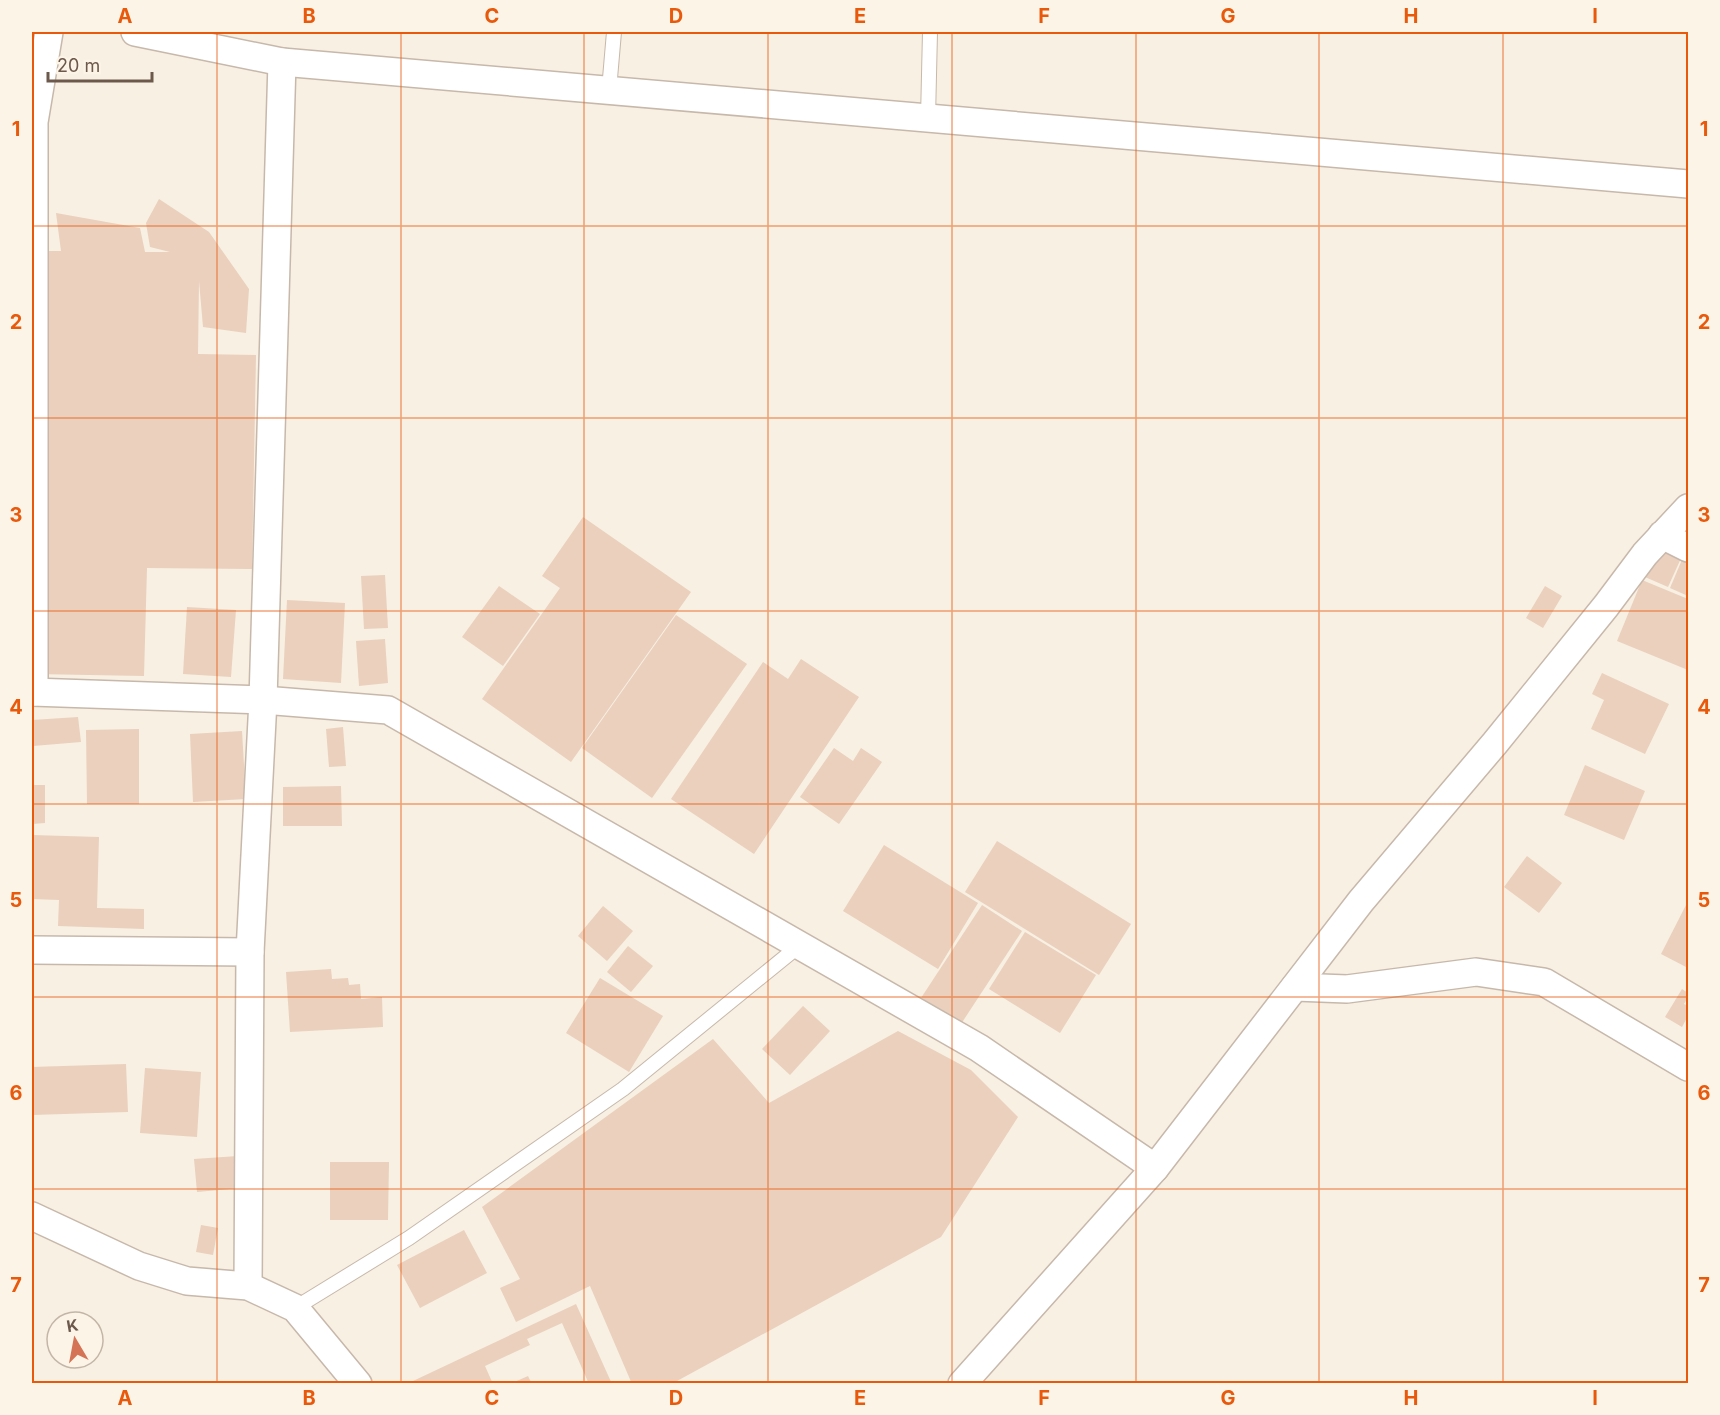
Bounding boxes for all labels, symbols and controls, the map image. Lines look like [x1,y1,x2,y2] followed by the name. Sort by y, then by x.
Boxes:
[118,4,133,28] text: A
[302,4,316,28] text: B
[485,4,499,28] text: C
[669,4,683,28] text: D
[854,4,866,28] text: E
[1038,4,1050,28] text: F
[1220,4,1236,28] text: G
[1404,4,1418,28] text: H
[1592,4,1598,28] text: I
[48,45,152,83] scale bar
[57,55,100,76] text: 20 m
[12,117,20,141] text: 1
[1700,117,1708,141] text: 1
[10,310,22,334] text: 2
[1698,310,1710,334] text: 2
[10,503,22,527] text: 3
[1698,503,1710,527] text: 3
[9,695,23,719] text: 4
[1697,695,1711,719] text: 4
[10,888,22,912] text: 5
[1698,888,1710,912] text: 5
[10,1081,23,1105] text: 6
[1698,1081,1711,1105] text: 6
[10,1273,22,1297] text: 7
[1698,1273,1710,1297] text: 7
[45,1310,105,1370] north arrow
[65,1314,80,1336] text: K
[118,1386,133,1410] text: A
[302,1386,316,1410] text: B
[485,1386,499,1410] text: C
[669,1386,683,1410] text: D
[854,1386,866,1410] text: E
[1038,1386,1050,1410] text: F
[1220,1386,1236,1410] text: G
[1404,1386,1418,1410] text: H
[1592,1386,1598,1410] text: I

